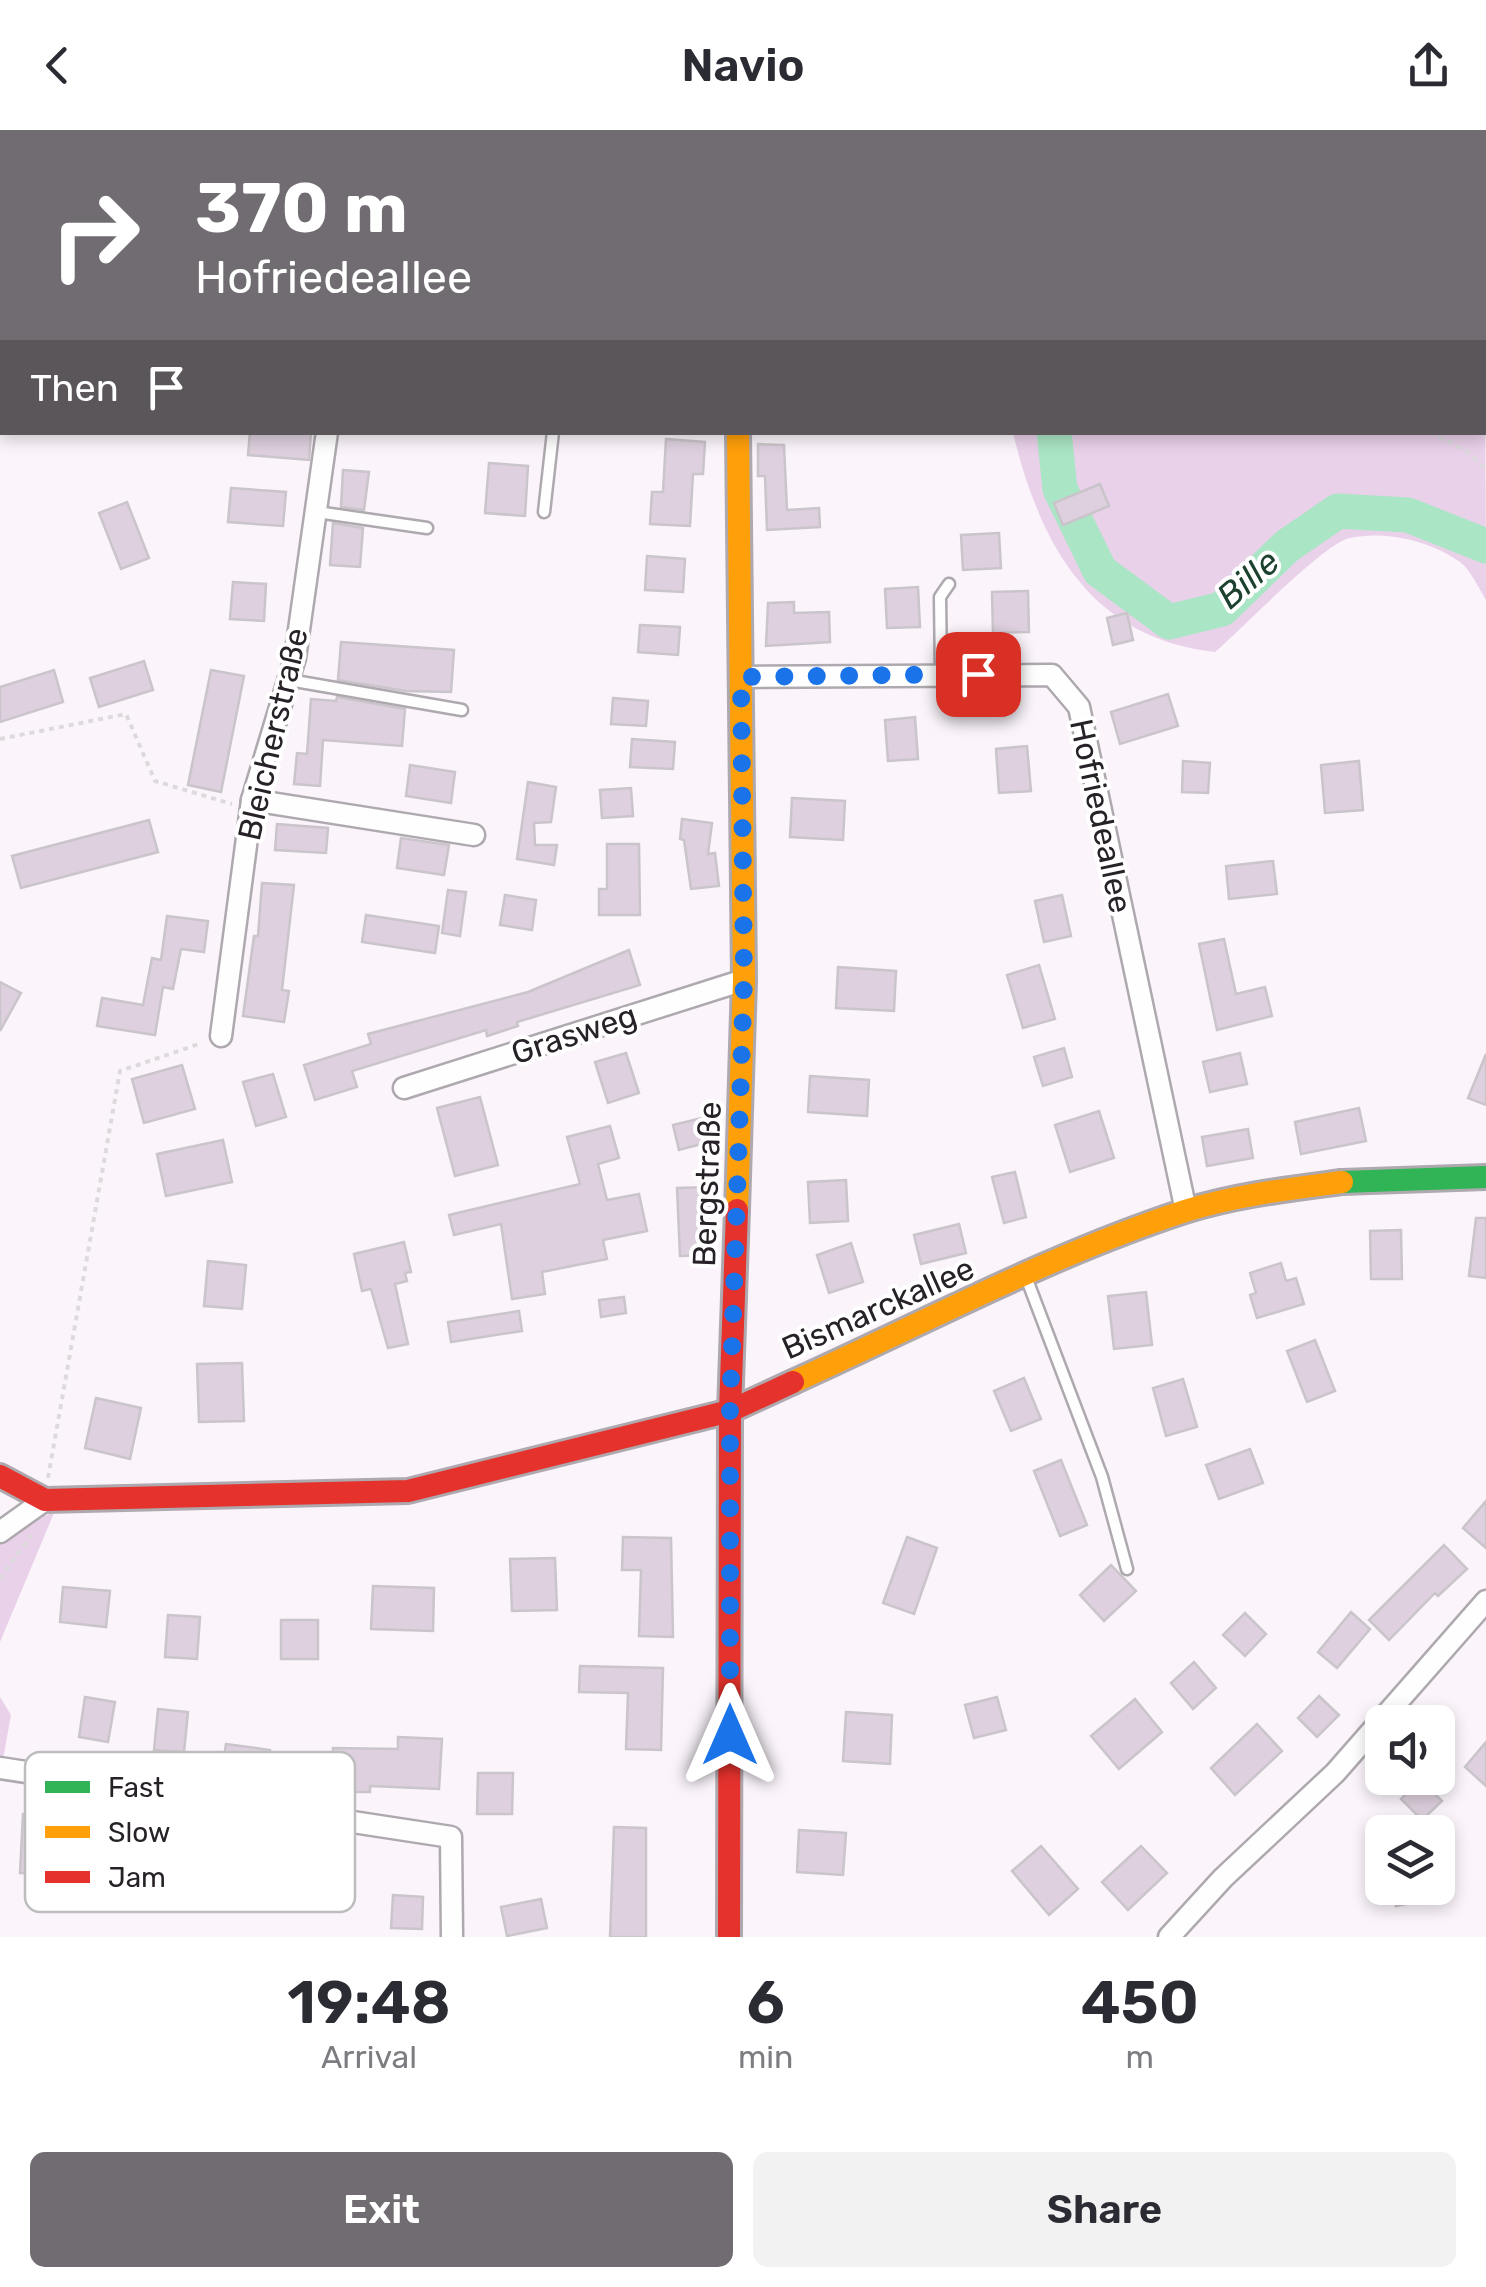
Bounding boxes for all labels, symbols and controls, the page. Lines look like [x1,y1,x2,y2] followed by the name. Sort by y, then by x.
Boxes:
[30,38,85,93] icon: back
[1401,38,1456,93] icon: share
[681,39,805,92] text: Navio
[195,167,408,250] text: 370 m
[30,170,160,300] icon: right
[195,251,472,304] text: Hofriedeallee
[139,360,194,415] icon: arrive
[30,365,119,411] text: Then
[1208,541,1288,617] water label: Bille
[230,624,316,844] street label: Bleicherstraße
[936,632,1021,717] pin
[951,647,1006,702] icon: arrive
[1062,716,1140,916] street label: Hofriedeallee
[507,996,641,1072] street label: Grasweg
[685,1101,729,1267] street label: Bergstraße
[776,1249,980,1367] street label: Bismarckallee
[678,1683,782,1787] position arrow
[1365,1705,1455,1905] map controls
[1365,1705,1455,1795] button: sound
[25,1752,355,1912] legend
[108,1771,164,1804] text: Fast
[1365,1815,1455,1905] button: layers
[108,1816,170,1849] text: Slow
[108,1861,166,1894] text: Jam
[287,1967,451,2038] text: 19:48
[747,1967,785,2038] text: 6
[1081,1967,1199,2038] text: 450
[321,2038,417,2076] text: Arrival
[738,2038,793,2076] text: min
[1125,2038,1154,2076] text: m
[30,2152,733,2267] button: Exit
[753,2152,1456,2267] button: Share

